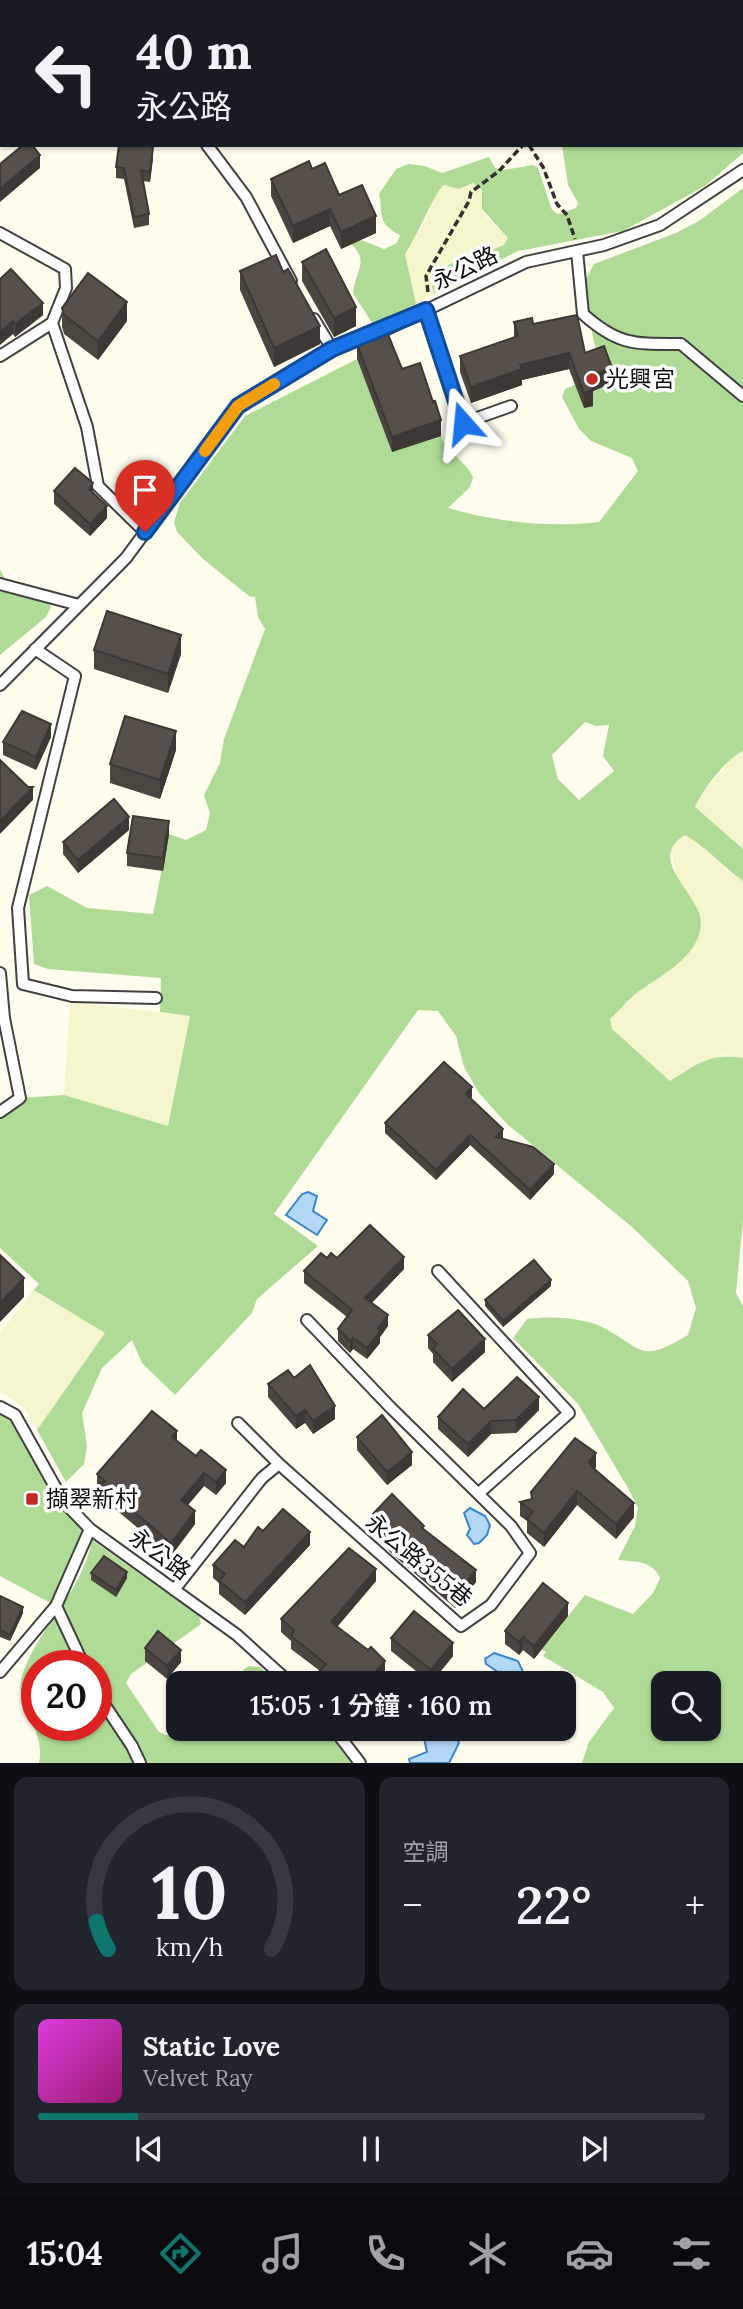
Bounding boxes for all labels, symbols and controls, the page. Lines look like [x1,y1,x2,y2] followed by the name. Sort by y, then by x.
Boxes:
[136,20,252,82] text: 40 m
[21,28,112,119] icon: left
[136,86,232,127] text: 永公路
[427,239,502,296] street label: 永公路
[606,364,675,393] place label: 光興宮
[584,371,600,387] marker: 光興宮
[426,386,500,460] position arrow
[115,460,175,532] pin
[126,471,164,509] icon: arrive
[46,1484,138,1513] place label: 擷翠新村
[24,1491,40,1507] marker: 擷翠新村
[360,1507,478,1612] street label: 永公路355巷
[124,1522,197,1586] street label: 永公路
[21,1650,112,1741] speed limit sign: 20
[651,1671,721,1741] map controls
[651,1671,721,1741] button: search
[250,1689,492,1722] text: 15:05 · 1 分鐘 · 160 m
[403,1837,449,1866] text: 空調
[151,1847,227,1940] text: 10
[516,1872,592,1938] text: 22°
[403,1881,423,1929] text: −
[685,1881,705,1929] text: +
[155,1931,223,1963] text: km/h
[143,2030,280,2063] text: Static Love
[143,2063,253,2092] text: Velvet Ray
[130,2130,168,2168] icon: previous
[352,2130,390,2168] icon: pause
[575,2130,613,2168] icon: next
[156,2229,205,2278] icon: directions
[258,2229,307,2278] icon: music
[361,2229,410,2278] icon: phone
[463,2229,512,2278] icon: climate
[565,2229,614,2278] icon: car
[667,2229,716,2278] icon: filters
[27,2233,103,2274] text: 15:04

